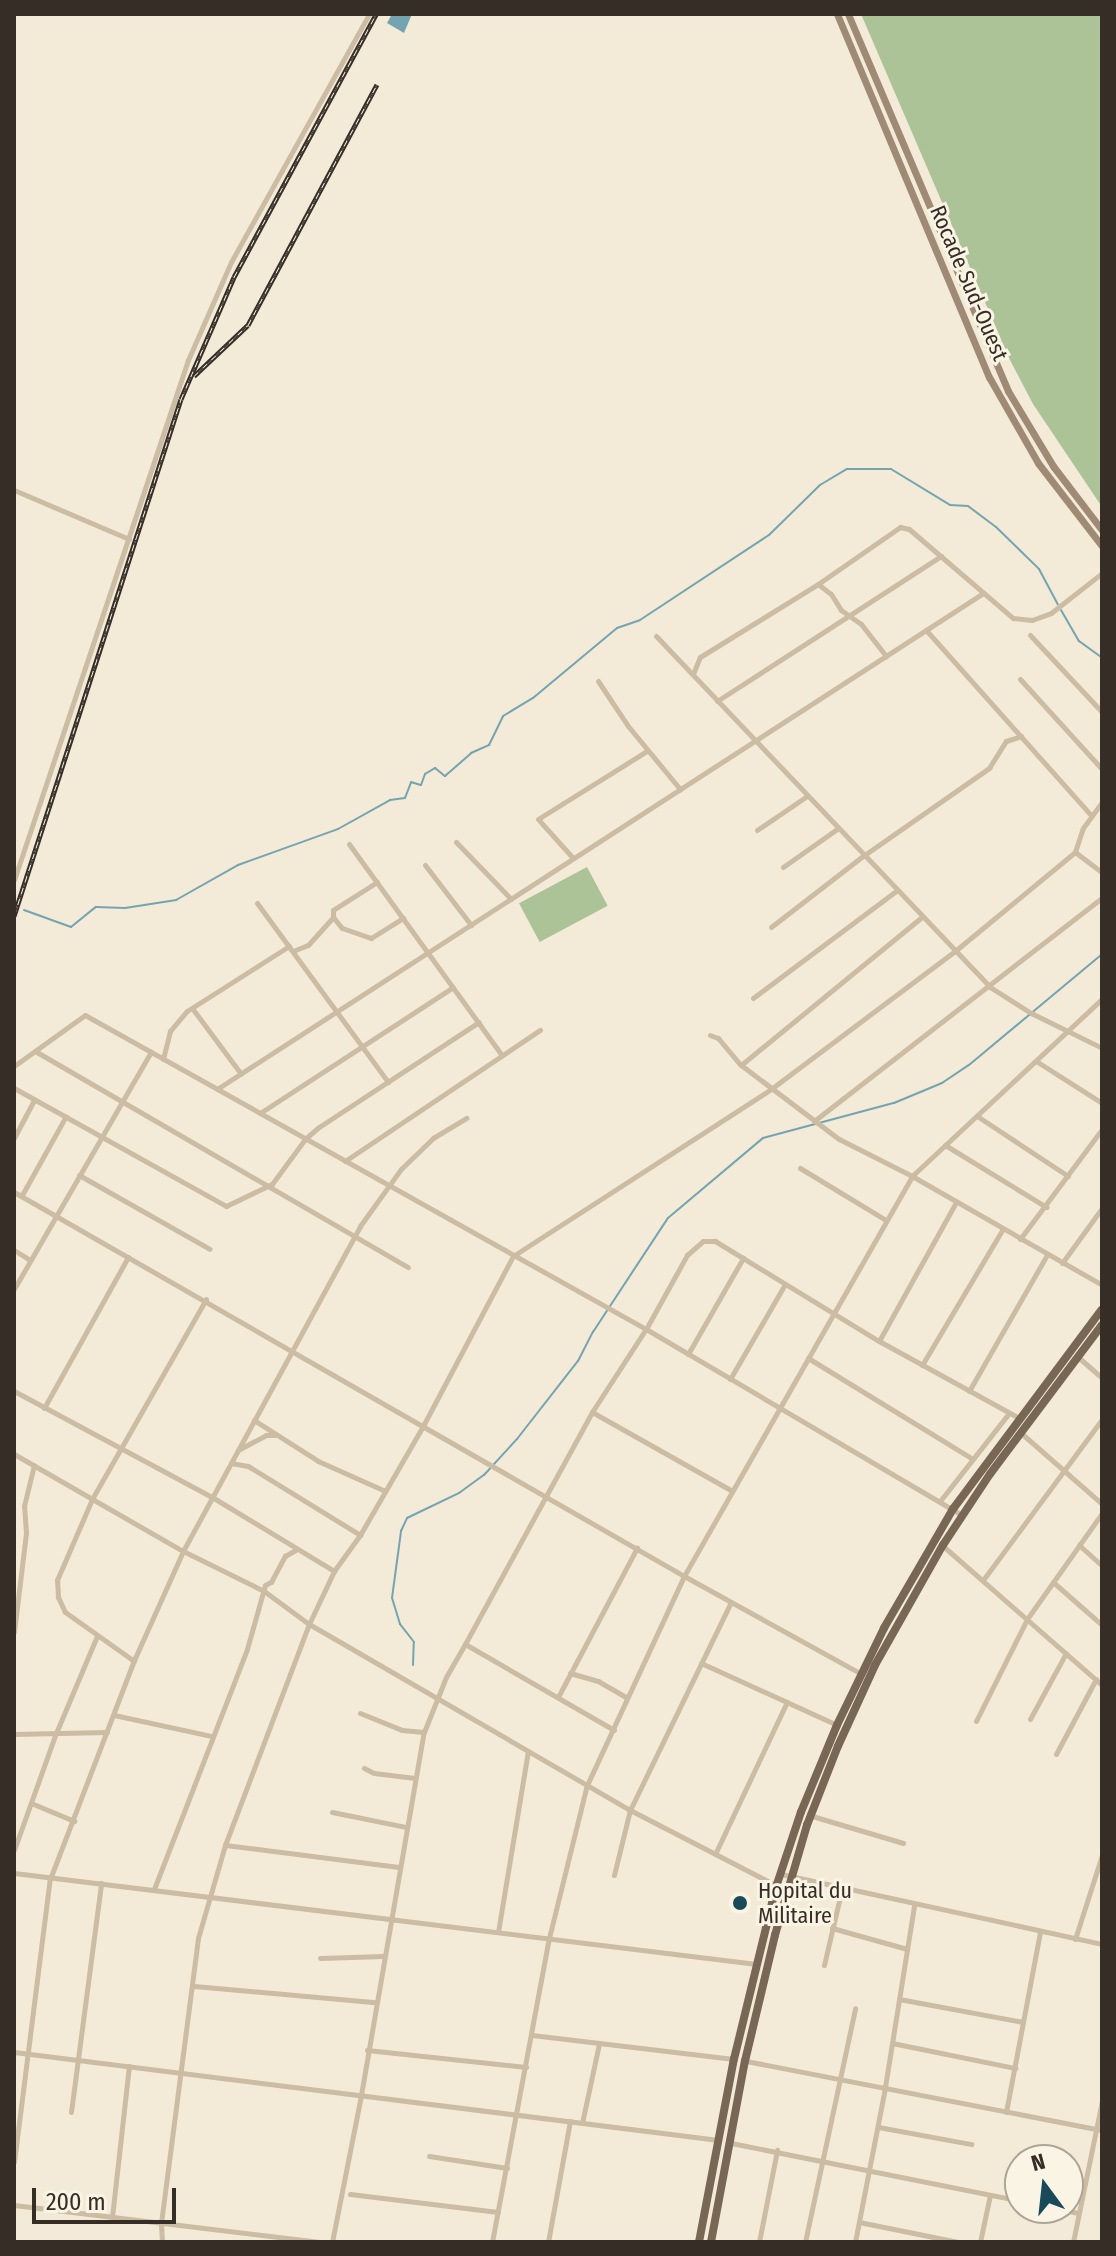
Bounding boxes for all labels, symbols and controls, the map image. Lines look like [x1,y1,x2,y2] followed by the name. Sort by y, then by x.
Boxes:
[924,201,1014,365] street label: Rocade Sud-Ouest
[758,1877,852,1928] place label: Hopital du Militaire
[729,1892,751,1914] marker: Hopital du Militaire
[1004,2144,1084,2224] north arrow
[1028,2148,1048,2177] text: N
[36,2172,180,2222] scale bar
[46,2188,106,2216] text: 200 m

